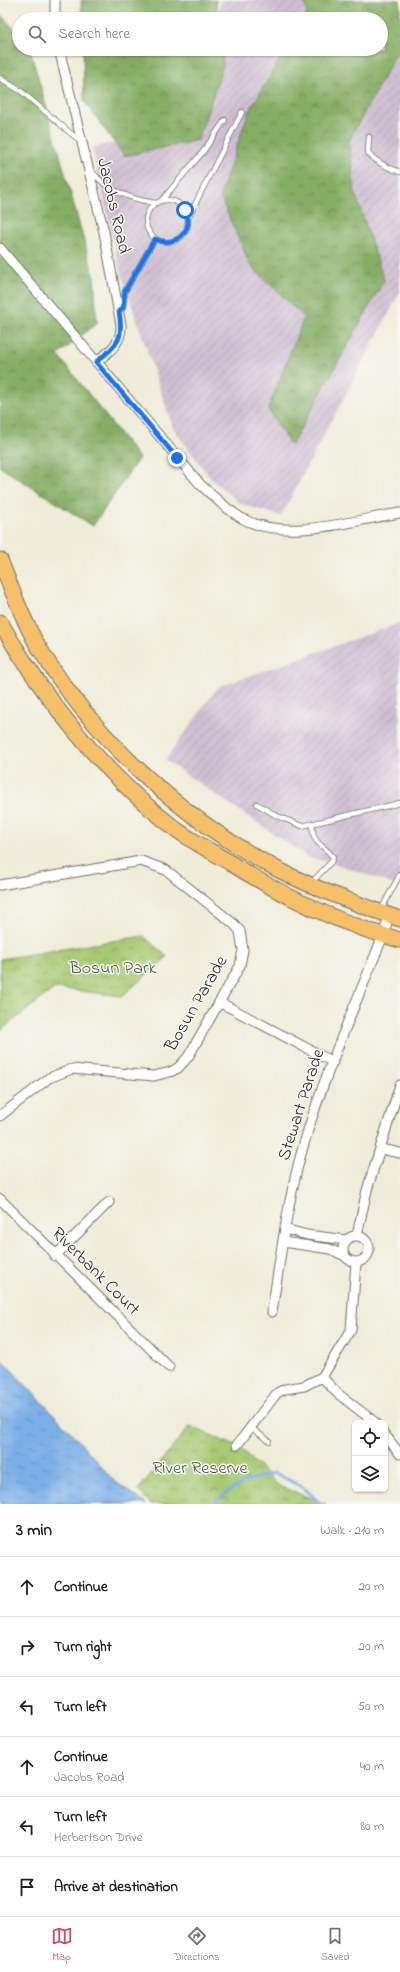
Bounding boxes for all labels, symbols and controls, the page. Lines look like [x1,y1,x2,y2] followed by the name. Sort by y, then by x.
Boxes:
[12,12,388,56] search box
[26,23,48,45] icon: search
[58,23,130,45] text: Search here
[89,156,137,256] street label: Jacobs Road
[176,201,194,219] route start
[168,449,186,467] route end
[159,950,235,1058] street label: Bosun Parade
[69,956,157,982] park label: Bosun Park
[272,1045,333,1164] street label: Stewart Parade
[45,1222,145,1322] street label: Riverbank Court
[352,1420,388,1492] map controls
[352,1420,388,1456] button: locate
[152,1456,249,1482] park label: River Reserve
[352,1456,388,1492] button: layers
[16,1518,52,1543] text: 3 min
[320,1521,384,1540] text: Walk · 210 m
[16,1576,38,1598] icon: ahead
[54,1576,108,1598] text: Continue
[359,1577,384,1596] text: 20 m
[16,1636,38,1658] icon: right
[54,1636,112,1658] text: Turn right
[359,1637,384,1656] text: 20 m
[16,1696,38,1718] icon: left
[54,1696,107,1718] text: Turn left
[358,1697,384,1716] text: 50 m
[54,1746,108,1768] text: Continue
[16,1756,38,1778] icon: ahead
[360,1757,384,1776] text: 40 m
[54,1768,125,1787] text: Jacobs Road
[54,1806,107,1828] text: Turn left
[16,1816,38,1838] icon: left
[360,1817,384,1836] text: 80 m
[54,1828,143,1847] text: Herbertson Drive
[16,1876,38,1898] icon: arrive
[54,1876,178,1898] text: Arrive at destination
[51,1925,73,1965] tab: Map
[174,1925,219,1965] tab: Directions
[321,1925,349,1965] tab: Saved

